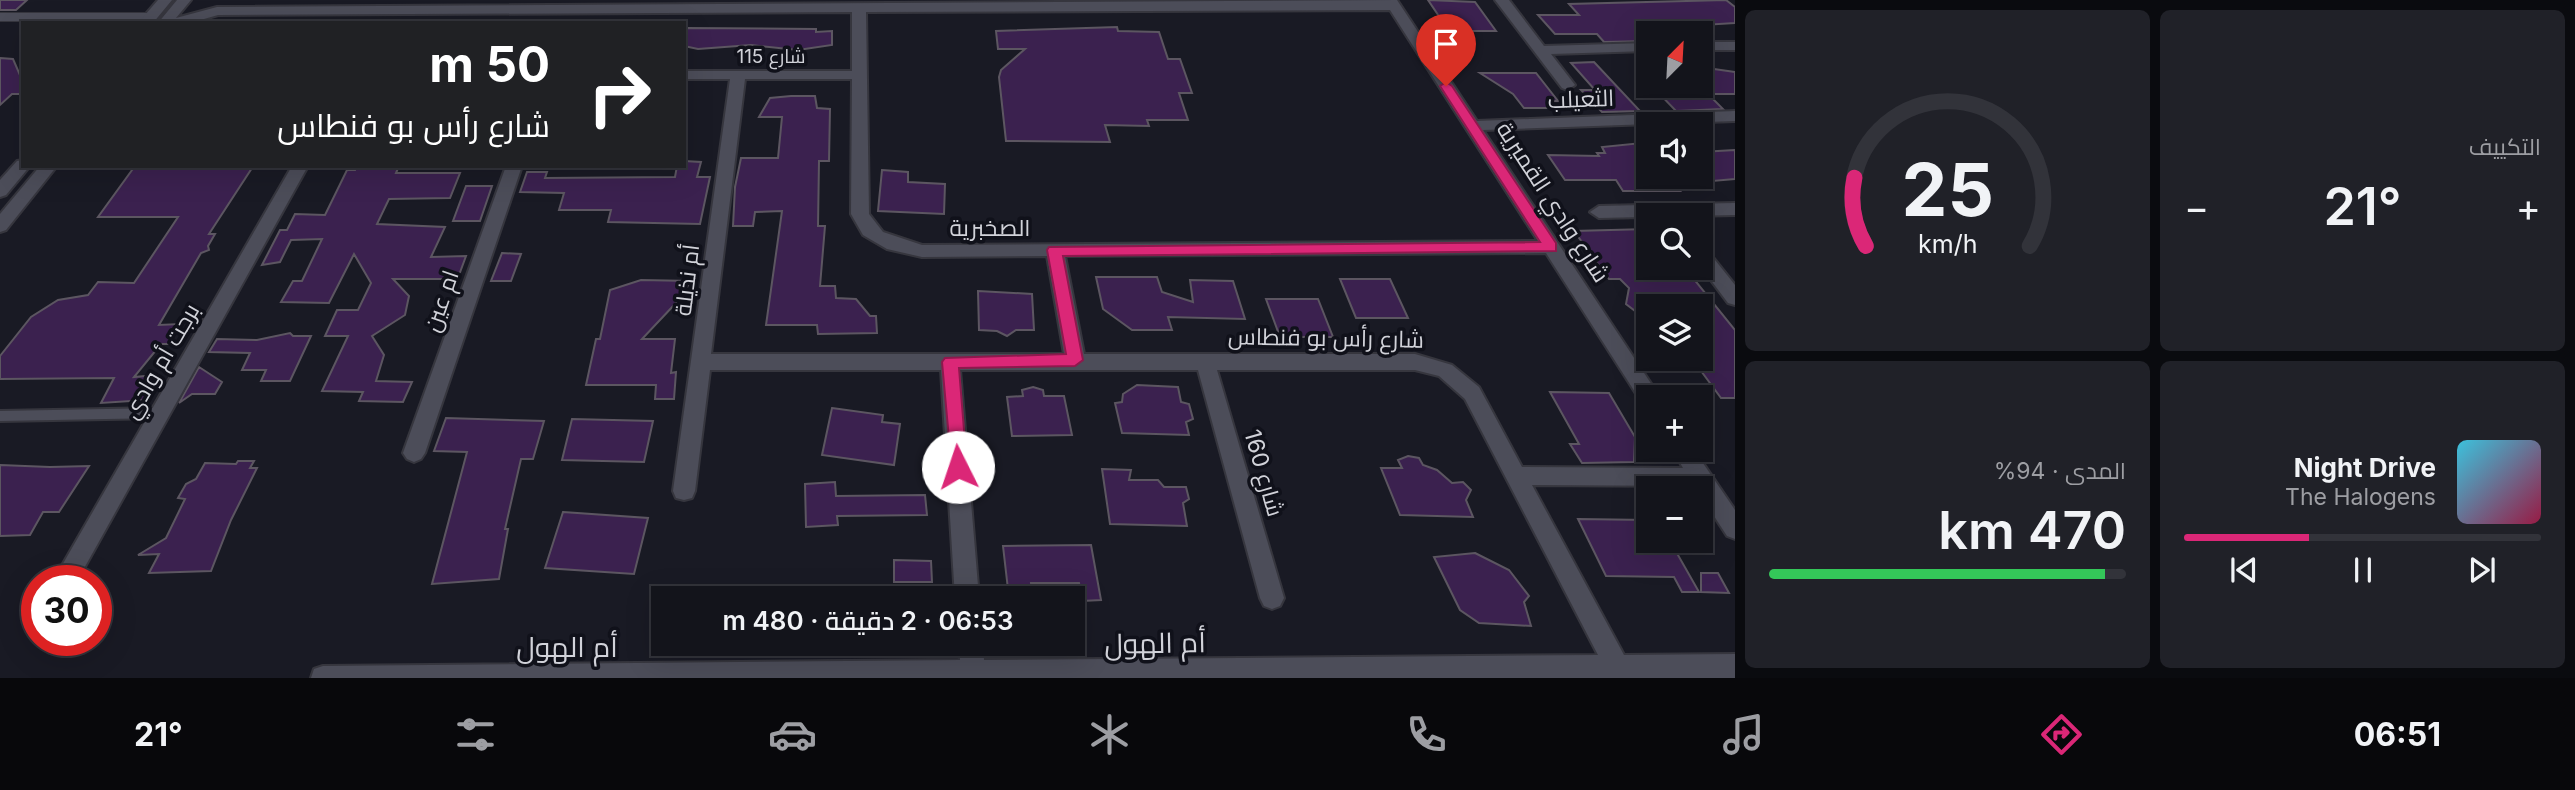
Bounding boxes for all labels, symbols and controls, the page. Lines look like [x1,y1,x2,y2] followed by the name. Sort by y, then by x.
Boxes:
[1416,14,1476,86] pin
[1636,21,1713,98] north arrow
[1636,21,1713,553] map controls
[1427,25,1465,63] icon: arrive
[429,35,550,94] text: 50 m
[736,45,806,70] street label: شارع 115
[574,49,665,140] icon: right
[1547,84,1615,114] street label: الثعيلب
[277,106,550,145] text: شارع رأس بو فنطاس
[1636,112,1713,189] button: sound
[1487,117,1615,290] street label: شارع وادي القميرية
[2469,133,2541,161] text: التكييف
[1901,146,1994,235] text: 25
[2323,175,2402,238] text: 21°
[2184,184,2209,230] text: −
[2516,184,2541,230] text: +
[1636,203,1713,280] button: search
[950,214,1030,242] street label: الصخبرية
[1918,229,1977,259] text: km/h
[668,242,707,318] street label: أم نذيلة
[417,266,466,336] street label: ام عين
[1636,294,1713,371] button: layers
[116,298,209,426] street label: برجت أم وادي
[1228,321,1424,356] street label: شارع رأس بو فنطاس
[1636,385,1713,462] button: +
[1236,426,1290,520] street label: شارع 160
[921,430,995,504] position arrow
[2294,452,2436,483] text: Night Drive
[1994,457,2126,485] text: المدى · 94%
[1636,476,1713,553] button: −
[2285,483,2436,511] text: The Halogens
[1938,499,2126,562] text: 470 km
[2225,551,2263,589] icon: previous
[2344,551,2382,589] icon: pause
[2463,551,2501,589] icon: next
[21,565,112,656] speed limit sign: 30
[723,605,1013,636] text: 06:53 · 2 دقيقة · 480 m
[1104,625,1206,664] street label: أم الهول
[516,630,618,667] street label: أم الهول
[451,710,500,759] icon: filters
[768,710,817,759] icon: car
[1085,710,1134,759] icon: climate
[1402,710,1451,759] icon: phone
[1719,710,1768,759] icon: music
[2037,710,2086,759] icon: directions
[134,715,183,754] text: 21°
[2354,715,2441,754] text: 06:51

